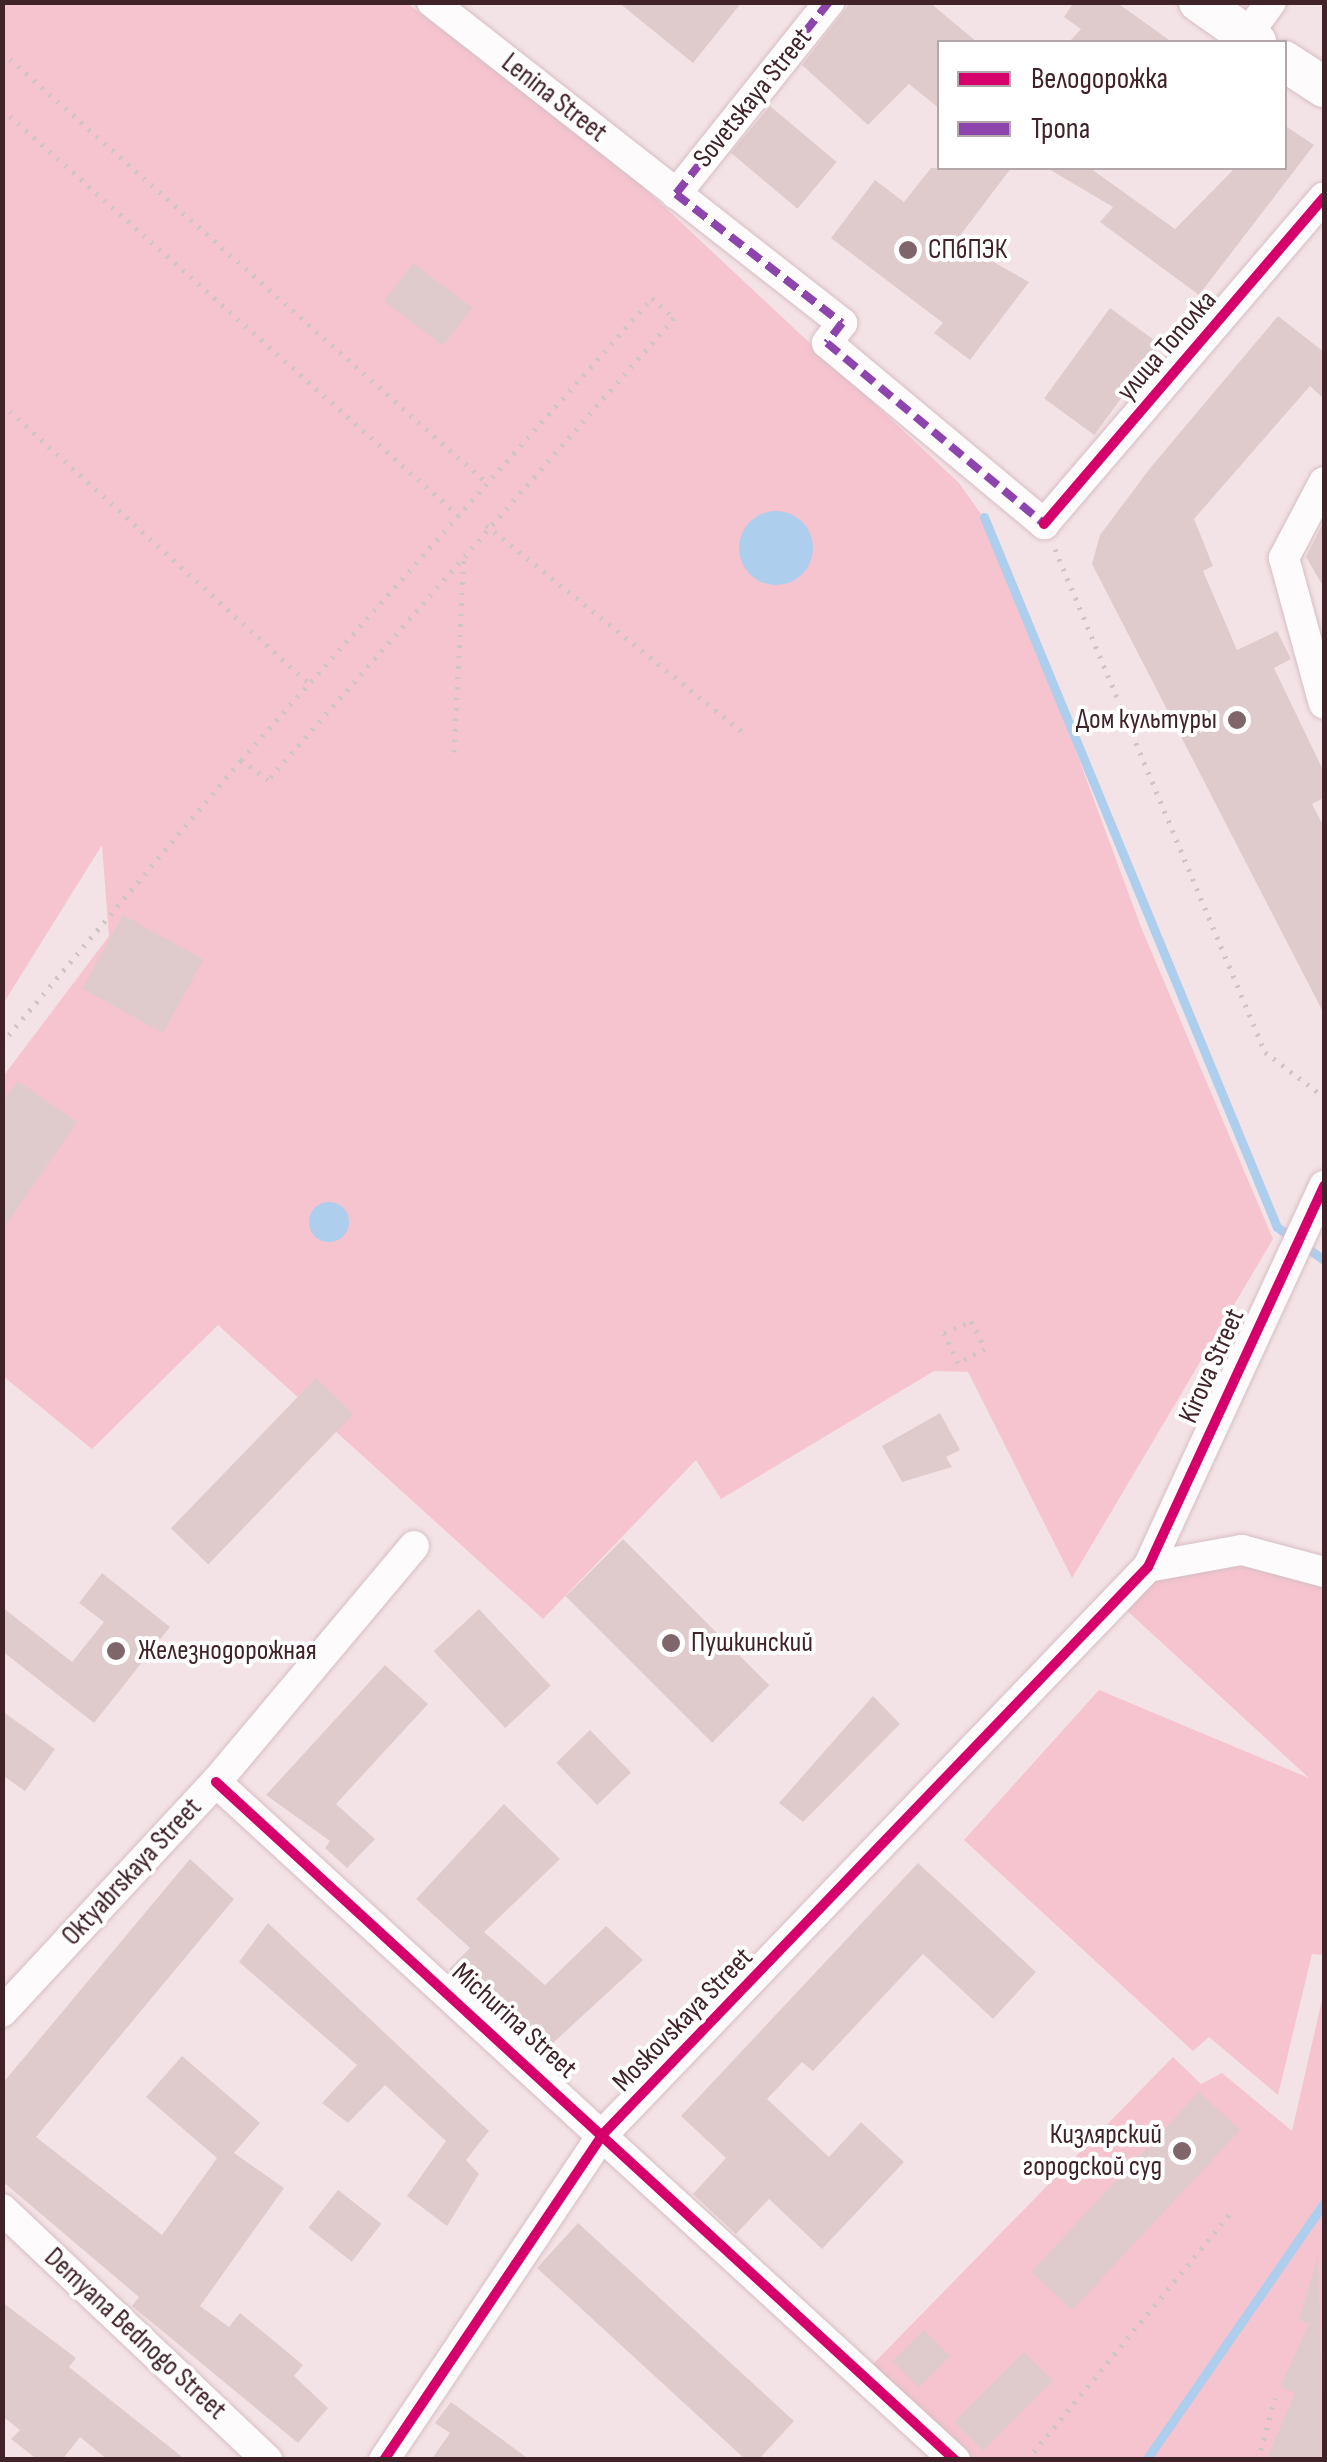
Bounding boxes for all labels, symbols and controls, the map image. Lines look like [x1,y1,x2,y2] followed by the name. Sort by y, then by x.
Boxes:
[687,22,819,174] street label: Sovetskaya Street
[937,40,1287,170] legend
[494,46,614,150] street label: Lenina Street
[1031,61,1168,97] text: Велодорожка
[1031,111,1090,147] text: Тропа
[928,233,1007,267] place label: СПбПЭК
[897,239,919,261] marker: СПбПЭК
[1110,284,1224,408] street label: улица Тополка
[1076,703,1217,737] place label: Дом культуры
[1226,709,1248,731] marker: Дом культуры
[1172,1304,1252,1428] street label: Kirova Street
[691,1626,813,1660] place label: Пушкинский
[660,1632,682,1654] marker: Пушкинский
[138,1634,317,1668] place label: Железнодорожная
[103,1638,129,1664] marker: Железнодорожная
[55,1791,209,1953] street label: Oktyabrskaya Street
[606,1941,760,2099] street label: Moskovskaya Street
[445,1956,583,2086] street label: Michurina Street
[1023,2118,1162,2184] place label: Кизлярский городской суд
[1171,2140,1193,2162] marker: Кизлярский городской суд
[37,2241,233,2427] street label: Demyana Bednogo Street

